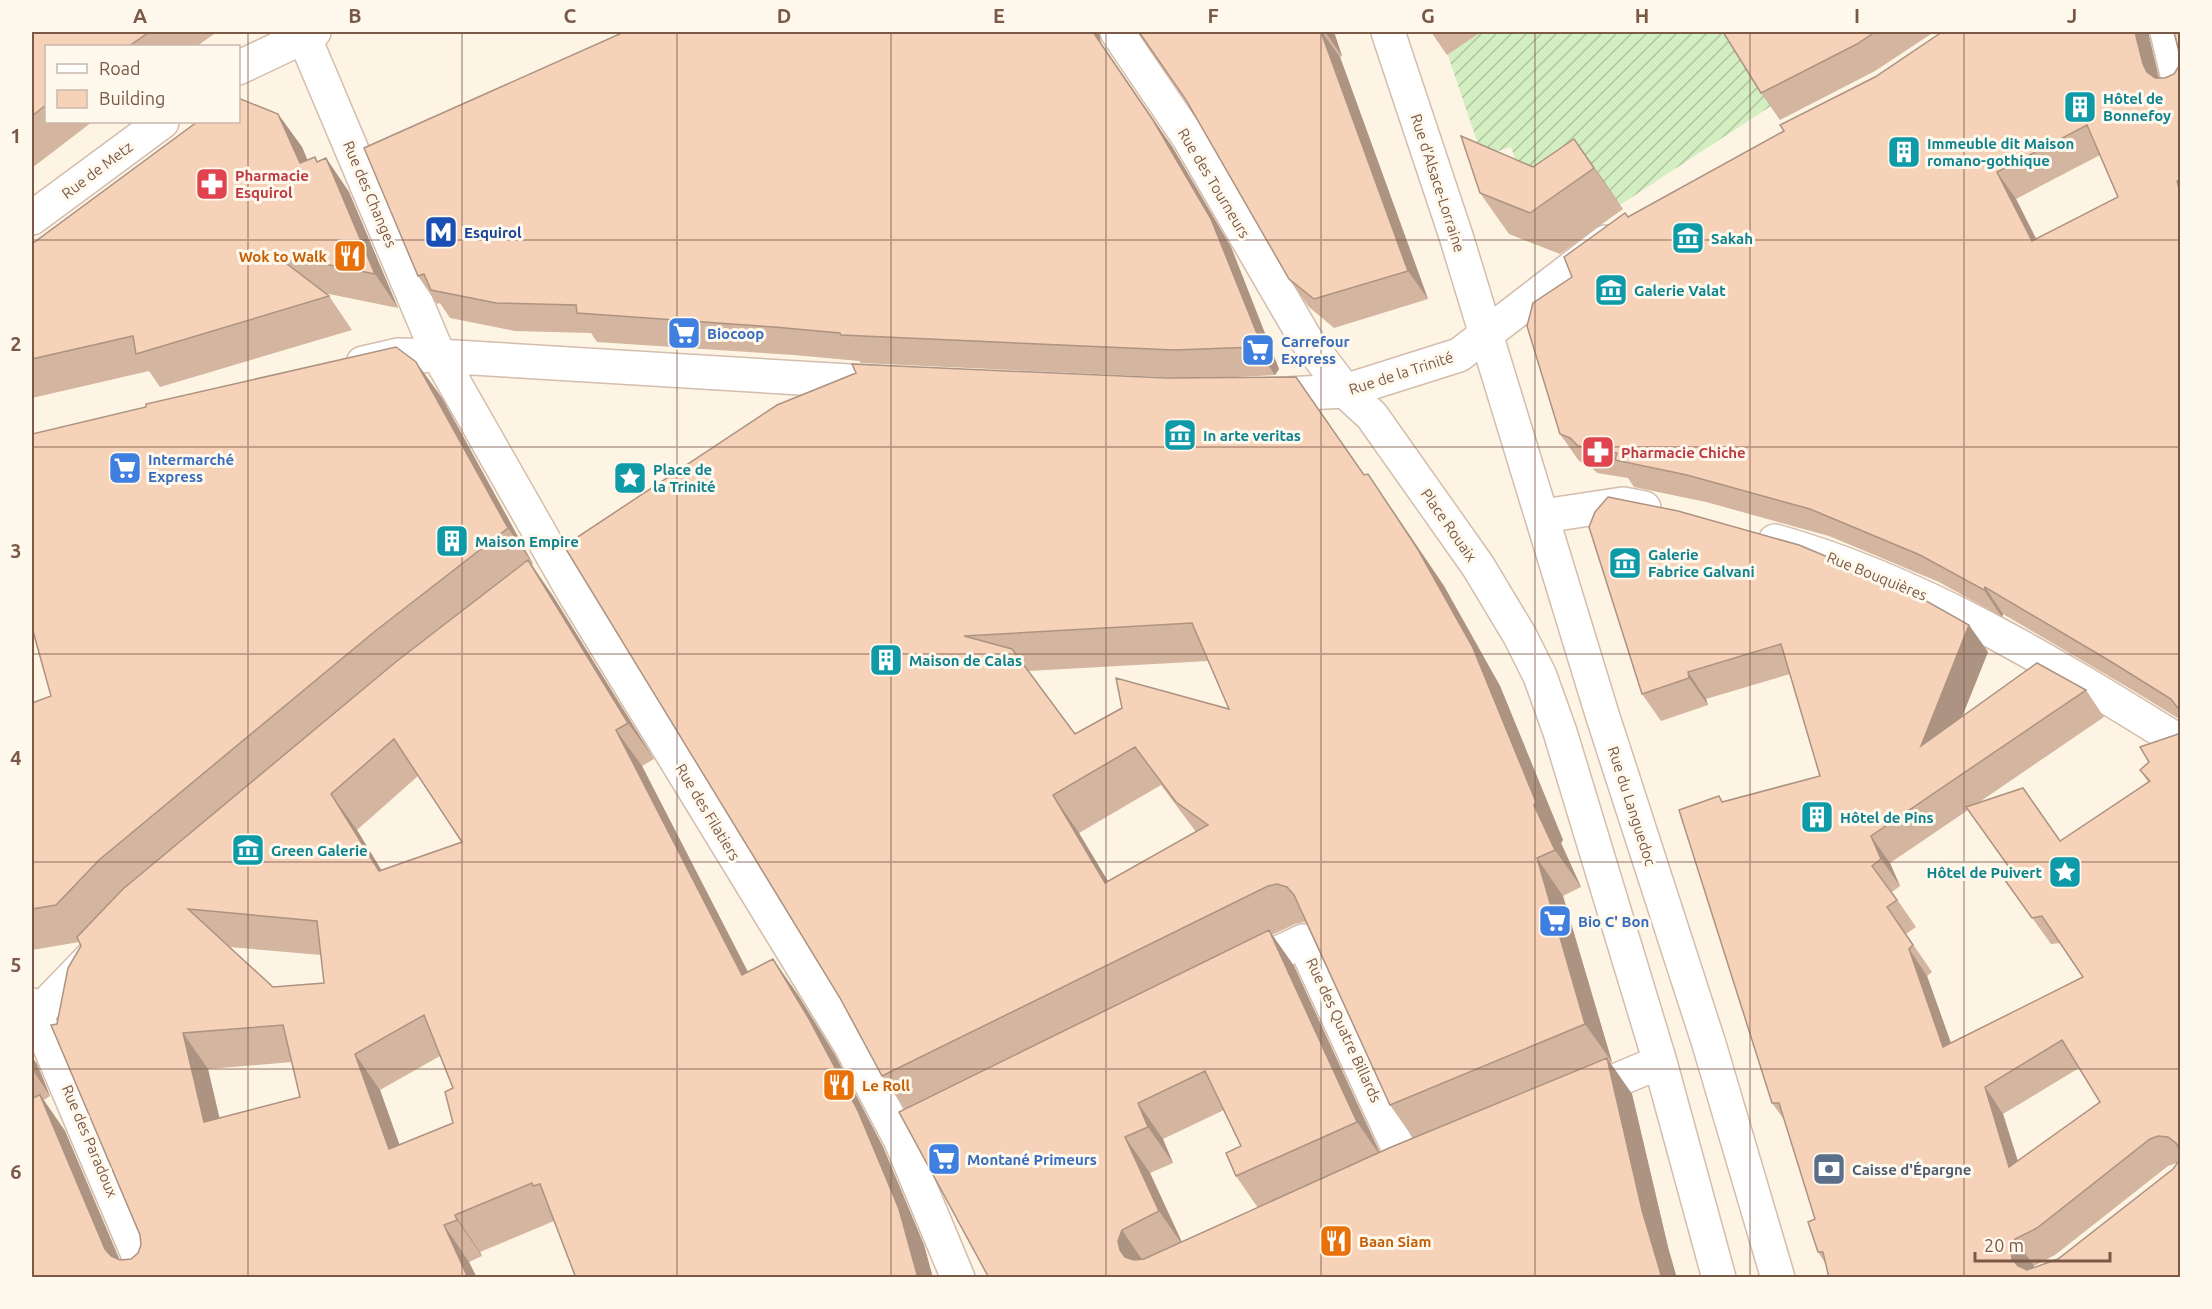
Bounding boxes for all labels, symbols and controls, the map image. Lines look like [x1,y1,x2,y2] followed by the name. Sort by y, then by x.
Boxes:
[133,4,147,27] text: A
[348,4,362,27] text: B
[564,4,577,27] text: C
[777,4,791,27] text: D
[993,4,1005,27] text: E
[1207,4,1219,27] text: F
[1421,4,1435,27] text: G
[1635,4,1649,27] text: H
[1854,4,1860,27] text: I
[2067,4,2077,27] text: J
[45,45,240,123] legend
[99,58,141,78] text: Road
[99,88,165,108] text: Building
[2062,89,2098,125] building icon: Hôtel de Bonnefoy
[2103,90,2171,124] place label: Hôtel de Bonnefoy
[1408,112,1468,254] street label: Rue d'Alsace-Lorraine
[10,124,22,147] text: 1
[1175,125,1253,241] street label: Rue des Tourneurs
[1886,134,1922,170] building icon: Immeuble dit Maison romano-gothique
[1927,135,2074,169] place label: Immeuble dit Maison romano-gothique
[58,138,136,202] street label: Rue de Metz
[340,138,400,250] street label: Rue des Changes
[194,166,230,202] pharmacy icon: Pharmacie Esquirol
[235,167,309,201] place label: Pharmacie Esquirol
[423,214,459,250] metro station icon: Esquirol
[1670,220,1706,256] museum icon: Sakah
[464,224,522,241] place label: Esquirol
[1711,230,1753,247] place label: Sakah
[332,238,368,274] restaurant icon: Wok to Walk
[239,248,328,265] place label: Wok to Walk
[1593,272,1629,308] museum icon: Galerie Valat
[1634,282,1726,299] place label: Galerie Valat
[666,315,702,351] supermarket icon: Biocoop
[707,325,764,342] place label: Biocoop
[10,332,22,355] text: 2
[1240,332,1276,368] supermarket icon: Carrefour Express
[1281,333,1351,367] place label: Carrefour Express
[1347,348,1455,398] street label: Rue de la Trinité
[1162,417,1198,453] museum icon: In arte veritas
[1203,427,1301,444] place label: In arte veritas
[1580,434,1616,470] pharmacy icon: Pharmacie Chiche
[1621,444,1746,461] place label: Pharmacie Chiche
[107,450,143,486] supermarket icon: Intermarché Express
[148,451,234,485] place label: Intermarché Express
[612,460,648,496] place icon: Place de la Trinité
[653,461,716,495] place label: Place de la Trinité
[1418,485,1481,565] street label: Place Rouaix
[434,523,470,559] building icon: Maison Empire
[475,533,579,550] place label: Maison Empire
[10,539,22,562] text: 3
[1607,545,1643,581] museum icon: Galerie Fabrice Galvani
[1648,546,1755,580] place label: Galerie Fabrice Galvani
[1825,548,1929,604] street label: Rue Bouquières
[868,642,904,678] building icon: Maison de Calas
[909,652,1022,669] place label: Maison de Calas
[1605,744,1659,868] street label: Rue du Languedoc
[10,746,22,769] text: 4
[672,761,744,863] street label: Rue des Filatiers
[1799,799,1835,835] building icon: Hôtel de Pins
[1840,809,1934,826] place label: Hôtel de Pins
[230,832,266,868] museum icon: Green Galerie
[271,842,368,859] place label: Green Galerie
[2047,854,2083,890] place icon: Hôtel de Puivert
[1927,864,2043,881] place label: Hôtel de Puivert
[1537,903,1573,939] supermarket icon: Bio C' Bon
[1578,913,1649,930] place label: Bio C' Bon
[10,953,22,976] text: 5
[1303,955,1385,1105] street label: Rue des Quatre Billards
[821,1067,857,1103] restaurant icon: Le Roll
[862,1077,911,1094] place label: Le Roll
[59,1082,121,1200] street label: Rue des Paradoux
[926,1141,962,1177] supermarket icon: Montané Primeurs
[967,1151,1097,1168] place label: Montané Primeurs
[1811,1151,1847,1187] bank icon: Caisse d'Épargne
[10,1160,22,1183] text: 6
[1852,1161,1971,1178] place label: Caisse d'Épargne
[1318,1223,1354,1259] restaurant icon: Baan Siam
[1975,1225,2110,1263] scale bar
[1359,1233,1431,1250] place label: Baan Siam
[1984,1235,2024,1255] text: 20 m

